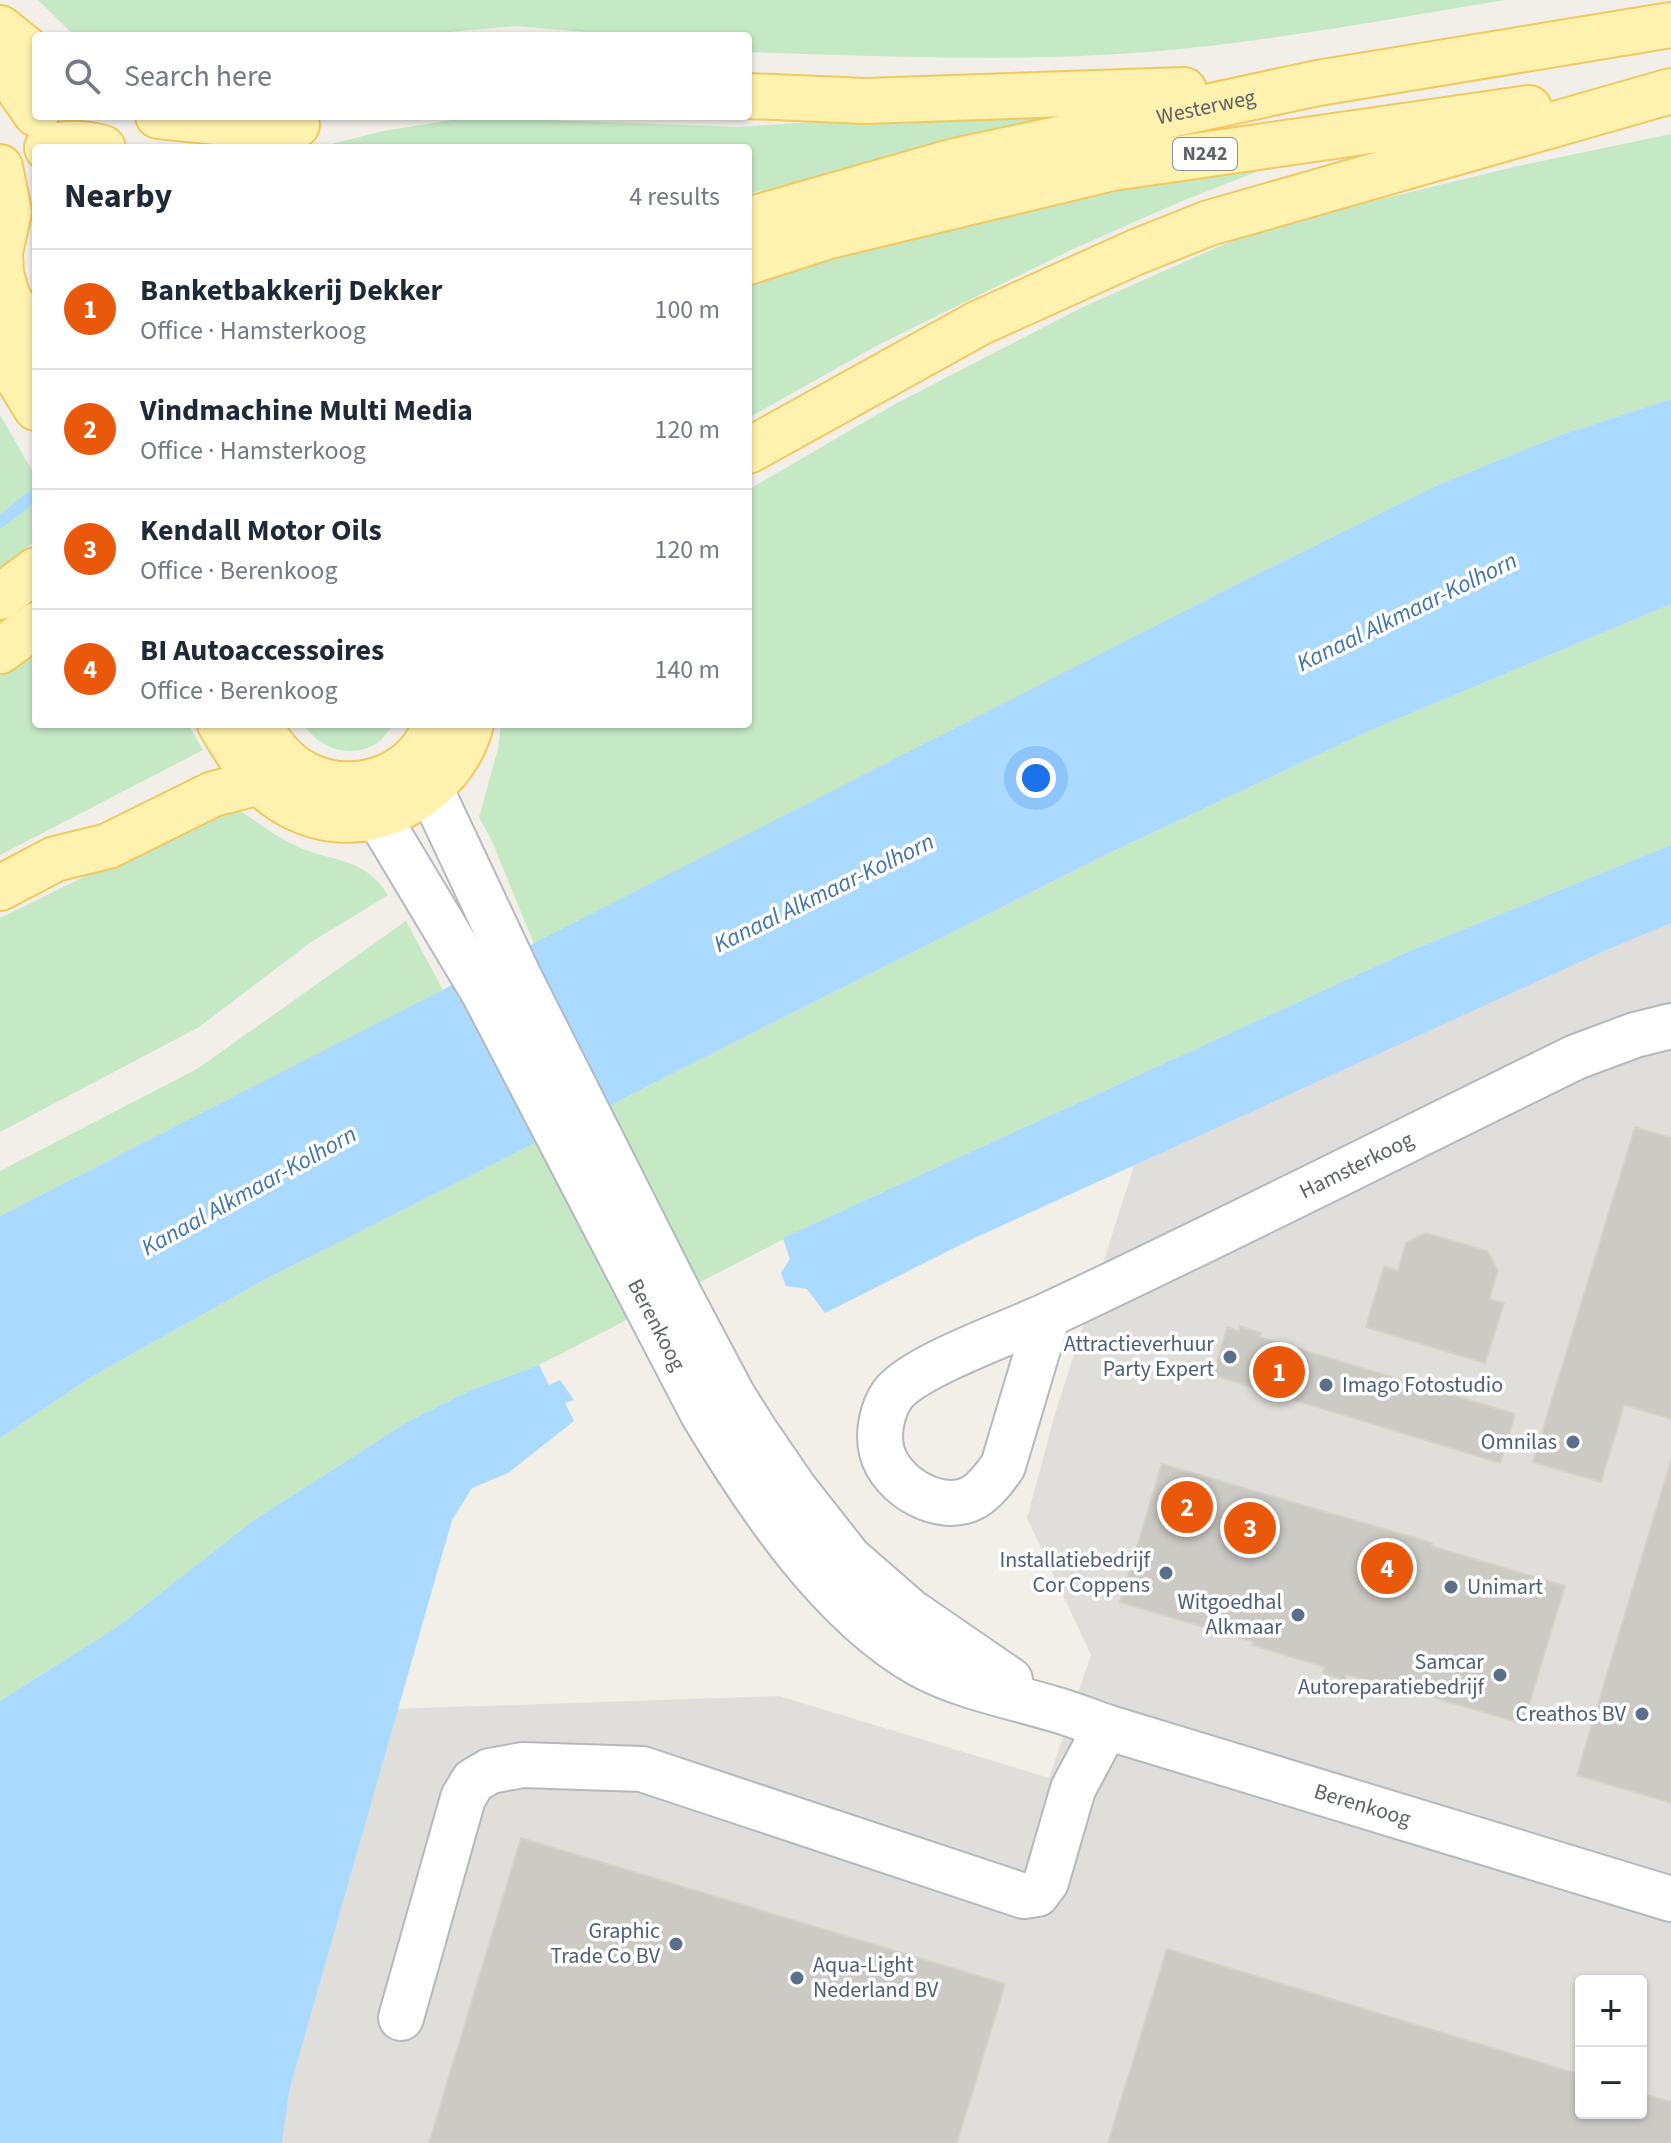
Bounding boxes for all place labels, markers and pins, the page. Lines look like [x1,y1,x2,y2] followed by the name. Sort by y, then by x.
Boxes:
[1064,1328,1215,1385] place label: Attractieverhuur Party Expert
[1253,1342,1305,1402] pin: 1
[1221,1348,1239,1366] marker: Attractieverhuur Party Expert
[1342,1369,1503,1401] place label: Imago Fotostudio
[1317,1376,1335,1394] marker: Imago Fotostudio
[1481,1426,1557,1458] place label: Omnilas
[1564,1433,1582,1451] marker: Omnilas
[1161,1477,1213,1537] pin: 2
[1224,1498,1276,1558] pin: 3
[1361,1538,1413,1598] pin: 4
[999,1544,1152,1601] place label: Installatiebedrijf Cor Coppens
[1157,1564,1175,1582] marker: Installatiebedrijf Cor Coppens
[1467,1571,1544,1603] place label: Unimart
[1442,1578,1460,1596] marker: Unimart
[1178,1586,1282,1643] place label: Witgoedhal Alkmaar
[1289,1606,1307,1624] marker: Witgoedhal Alkmaar
[1298,1646,1486,1703] place label: Samcar Autoreparatiebedrijf
[1491,1666,1509,1684] marker: Samcar Autoreparatiebedrijf
[1516,1698,1627,1730] place label: Creathos BV
[1633,1705,1651,1723] marker: Creathos BV
[550,1915,661,1972] place label: Graphic Trade Co BV
[667,1935,685,1953] marker: Graphic Trade Co BV
[813,1949,939,2006] place label: Aqua-Light Nederland BV
[788,1969,806,1987] marker: Aqua-Light Nederland BV

